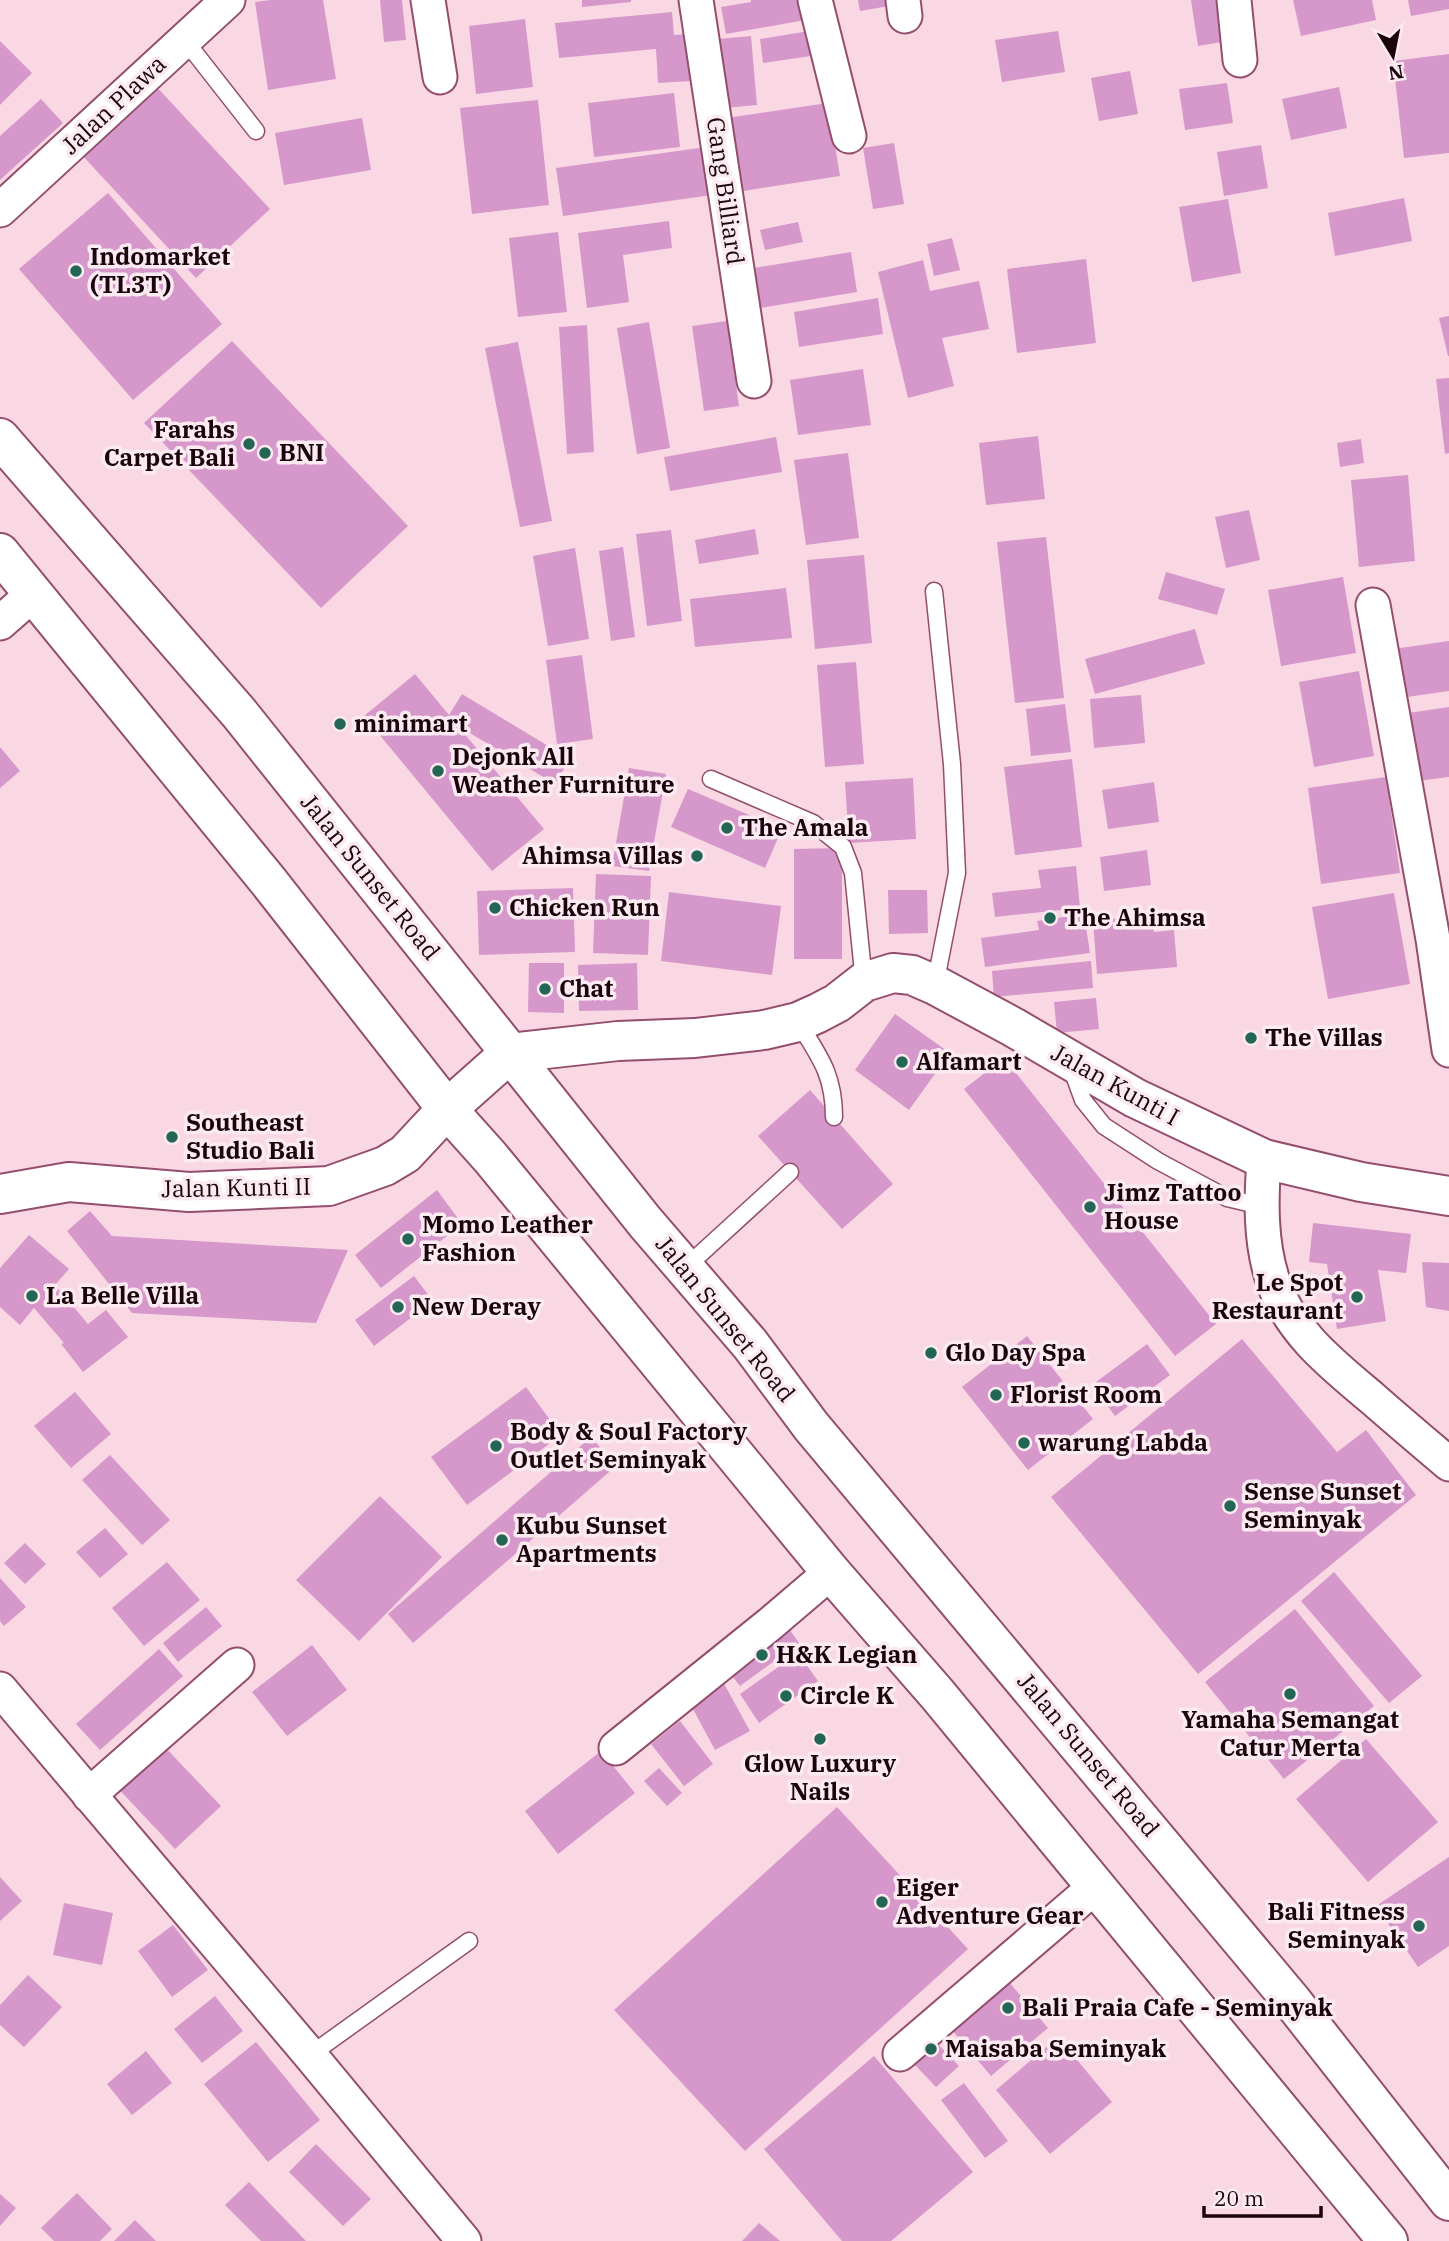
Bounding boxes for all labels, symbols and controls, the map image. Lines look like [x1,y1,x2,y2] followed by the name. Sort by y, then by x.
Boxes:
[1358,21,1428,91] north arrow
[54,48,172,161] street label: Jalan Plawa
[1386,60,1405,86] text: N
[700,115,752,267] street label: Gang Billiard
[90,240,230,300] place label: Indomarket (TL3T)
[68,263,84,279] marker: Indomarket (TL3T)
[104,413,235,473] place label: Farahs Carpet Bali
[241,436,257,452] marker: Farahs Carpet Bali
[279,436,324,468] place label: BNI
[257,445,273,461] marker: BNI
[354,707,467,739] place label: minimart
[332,716,348,732] marker: minimart
[452,740,675,800] place label: Dejonk All Weather Furniture
[430,763,446,779] marker: Dejonk All Weather Furniture
[294,787,448,966] street label: Jalan Sunset Road
[741,811,869,843] place label: The Amala
[719,820,735,836] marker: The Amala
[522,839,683,871] place label: Ahimsa Villas
[689,848,705,864] marker: Ahimsa Villas
[509,891,660,923] place label: Chicken Run
[487,900,503,916] marker: Chicken Run
[1064,901,1206,933] place label: The Ahimsa
[1042,910,1058,926] marker: The Ahimsa
[559,972,613,1004] place label: Chat
[537,981,553,997] marker: Chat
[1265,1021,1383,1053] place label: The Villas
[1243,1030,1259,1046] marker: The Villas
[1046,1036,1185,1132] street label: Jalan Kunti I
[916,1045,1022,1077] place label: Alfamart
[894,1054,910,1070] marker: Alfamart
[186,1106,315,1166] place label: Southeast Studio Bali
[164,1129,180,1145] marker: Southeast Studio Bali
[161,1170,311,1204] street label: Jalan Kunti II
[1104,1176,1241,1236] place label: Jimz Tattoo House
[1082,1199,1098,1215] marker: Jimz Tattoo House
[422,1208,593,1268] place label: Momo Leather Fashion
[649,1229,803,1408] street label: Jalan Sunset Road
[400,1231,416,1247] marker: Momo Leather Fashion
[1212,1266,1343,1326] place label: Le Spot Restaurant
[46,1279,200,1311] place label: La Belle Villa
[24,1288,40,1304] marker: La Belle Villa
[1349,1289,1365,1305] marker: Le Spot Restaurant
[412,1290,541,1322] place label: New Deray
[390,1299,406,1315] marker: New Deray
[945,1336,1086,1368] place label: Glo Day Spa
[923,1345,939,1361] marker: Glo Day Spa
[1010,1378,1162,1410] place label: Florist Room
[988,1387,1004,1403] marker: Florist Room
[510,1415,747,1475] place label: Body & Soul Factory Outlet Seminyak
[1038,1426,1208,1458] place label: warung Labda
[1016,1435,1032,1451] marker: warung Labda
[488,1438,504,1454] marker: Body & Soul Factory Outlet Seminyak
[1244,1475,1401,1535] place label: Sense Sunset Seminyak
[1222,1498,1238,1514] marker: Sense Sunset Seminyak
[516,1509,667,1569] place label: Kubu Sunset Apartments
[494,1532,510,1548] marker: Kubu Sunset Apartments
[776,1638,918,1670] place label: H&K Legian
[754,1647,770,1663] marker: H&K Legian
[1011,1665,1167,1843] street label: Jalan Sunset Road
[800,1679,895,1711] place label: Circle K
[1282,1686,1298,1702] marker: Yamaha Semangat Catur Merta
[778,1688,794,1704] marker: Circle K
[1181,1703,1399,1763] place label: Yamaha Semangat Catur Merta
[812,1731,828,1747] marker: Glow Luxury Nails
[744,1747,897,1807] place label: Glow Luxury Nails
[896,1871,1084,1931] place label: Eiger Adventure Gear
[874,1894,890,1910] marker: Eiger Adventure Gear
[1268,1895,1405,1955] place label: Bali Fitness Seminyak
[1411,1918,1427,1934] marker: Bali Fitness Seminyak
[1022,1991,1333,2023] place label: Bali Praia Cafe - Seminyak
[1000,2000,1016,2016] marker: Bali Praia Cafe - Seminyak
[945,2032,1166,2064] place label: Maisaba Seminyak
[923,2041,939,2057] marker: Maisaba Seminyak
[1204,2174,1321,2218] scale bar
[1214,2184,1264,2212] text: 20 m

